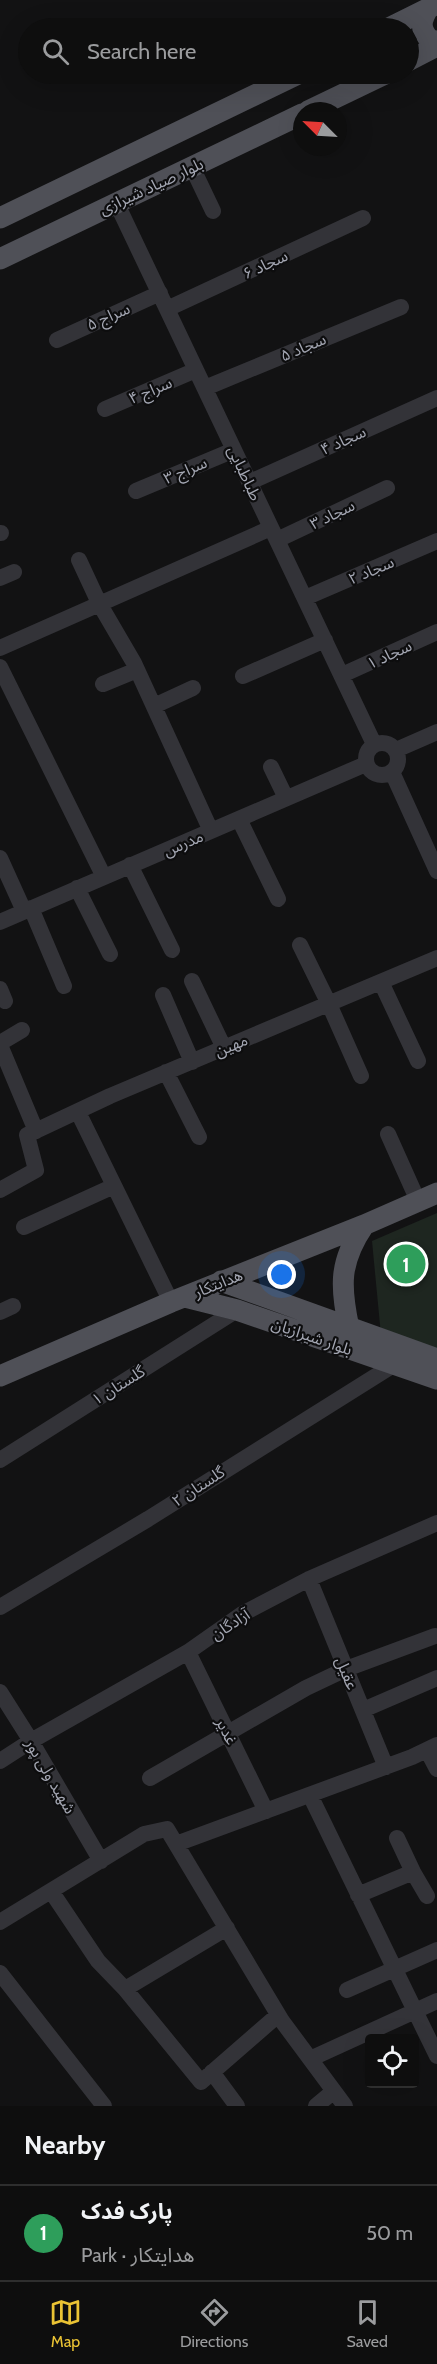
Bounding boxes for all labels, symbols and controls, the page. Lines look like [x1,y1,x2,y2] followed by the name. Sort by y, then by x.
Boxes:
[18,18,419,84] search box
[39,35,72,68] icon: search
[87,38,196,65] text: Search here
[293,102,347,156] north arrow
[96,154,206,219] street label: بلوار صیاد شیرازی
[240,246,291,283] street label: سجاد ۶
[84,299,134,337] street label: سراج ۵
[277,329,329,366] street label: سجاد ۵
[126,373,176,411] street label: سراج ۴
[318,422,369,459] street label: سجاد ۴
[224,443,266,504] street label: طباطبایی
[161,453,211,491] street label: سراج ۳
[307,495,358,533] street label: سجاد ۳
[345,552,397,589] street label: سجاد ۲
[364,636,415,673] street label: سجاد ۱
[160,827,206,860] street label: مدرس
[212,1030,251,1061] street label: مهین
[386,1242,426,1286] pin: 1
[267,1260,296,1289] your location
[190,1265,245,1302] street label: هدایتکار
[269,1314,355,1359] street label: بلوار شیرازیان
[88,1361,149,1409] street label: گلستان ۱
[168,1462,229,1511] street label: گلستان ۲
[207,1604,255,1644] street label: آزادگان
[331,1654,362,1692] street label: عقیل
[212,1714,241,1748] street label: غدیر
[20,1734,80,1818] street label: شهید ولی پور
[365,2034,419,2088] map controls
[365,2034,419,2088] button: locate
[24,2129,105,2161] text: Nearby
[81,2198,173,2225] text: پارک فدک
[40,2221,47,2245] text: 1
[366,2221,413,2245] text: 50 m
[81,2243,194,2267] text: Park · هدایتکار
[49,2296,82,2351] tab: Map
[180,2296,248,2351] tab: Directions
[346,2296,388,2351] tab: Saved

